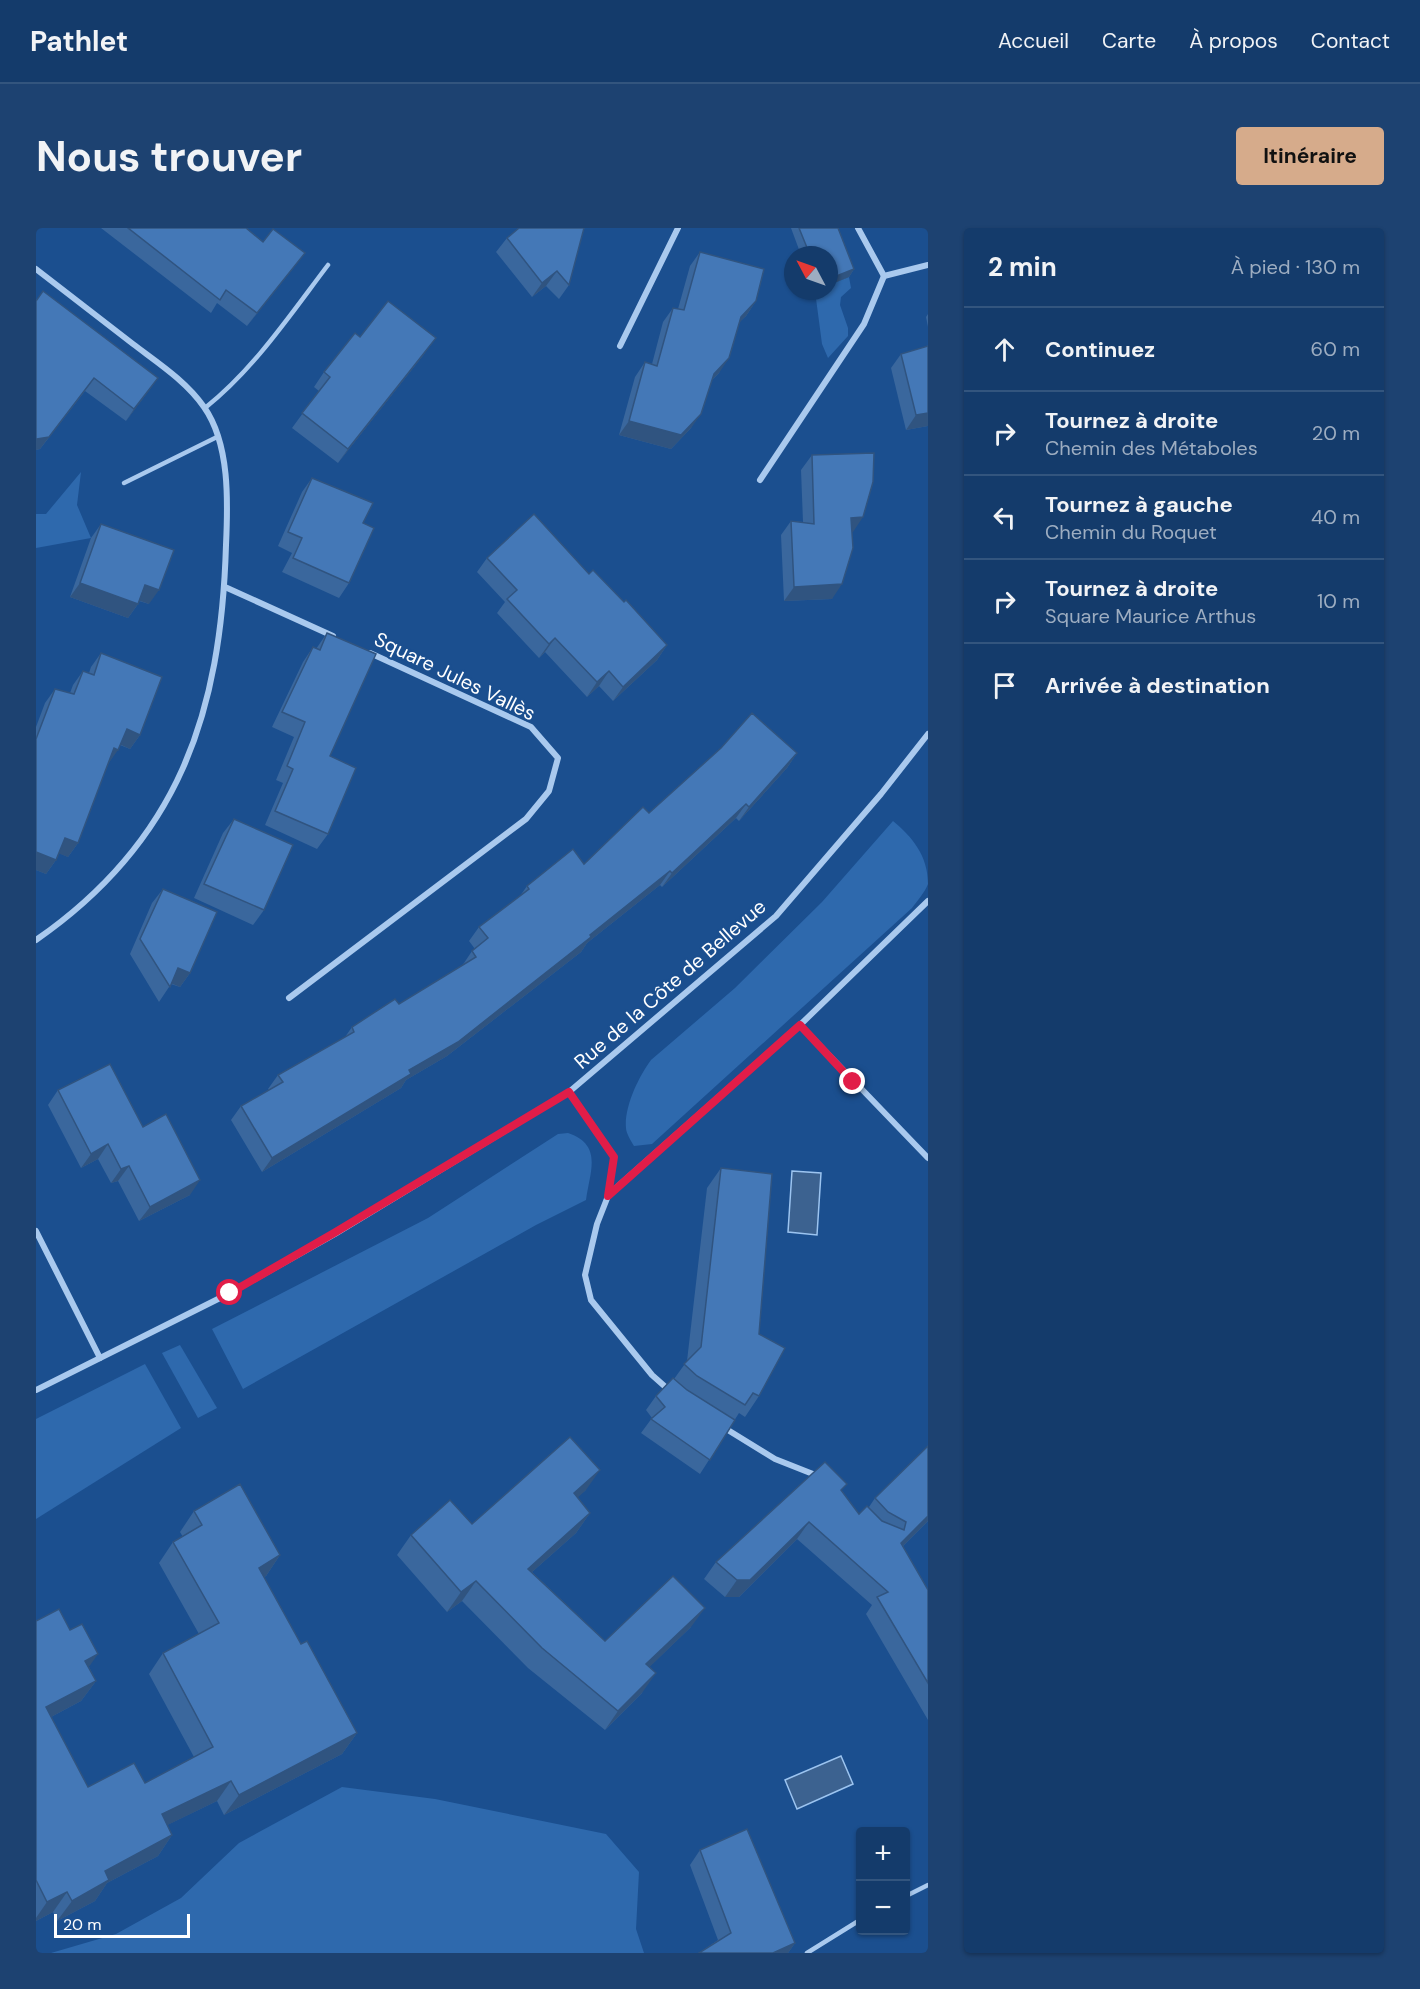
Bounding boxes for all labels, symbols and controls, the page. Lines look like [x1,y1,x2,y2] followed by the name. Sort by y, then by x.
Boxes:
[30,23,128,60] text: Pathlet
[998,27,1069,55] text: Accueil
[1102,27,1156,55] text: Carte
[1189,27,1278,55] text: À propos
[1311,27,1390,55] text: Contact
[1236,127,1384,185] button: Itinéraire
[36,129,302,184] text: Nous trouver
[784,246,838,300] north arrow
[988,250,1057,284] text: 2 min
[1231,254,1360,280] text: À pied · 130 m
[988,333,1021,366] icon: ahead
[1045,335,1155,364] text: Continuez
[1311,336,1360,362] text: 60 m
[1045,406,1218,435] text: Tournez à droite
[988,417,1021,450] icon: right
[1312,420,1360,446] text: 20 m
[1045,435,1258,461] text: Chemin des Métaboles
[1045,490,1233,519] text: Tournez à gauche
[988,501,1021,534] icon: left
[1311,504,1360,530] text: 40 m
[1045,519,1217,545] text: Chemin du Roquet
[1045,574,1218,603] text: Tournez à droite
[988,585,1021,618] icon: right
[1317,588,1360,614] text: 10 m
[1045,603,1256,629] text: Square Maurice Arthus
[370,626,540,726] street label: Square Jules Vallès
[988,669,1021,702] icon: arrive
[1045,671,1270,700] text: Arrivée à destination
[569,894,771,1074] street label: Rue de la Côte de Bellevue
[839,1068,865,1094] route end
[216,1279,242,1305] route start
[856,1827,910,1935] map controls
[856,1827,910,1881] button: +
[856,1881,910,1935] button: −
[54,1911,190,1938] scale bar
[63,1914,102,1935] text: 20 m

